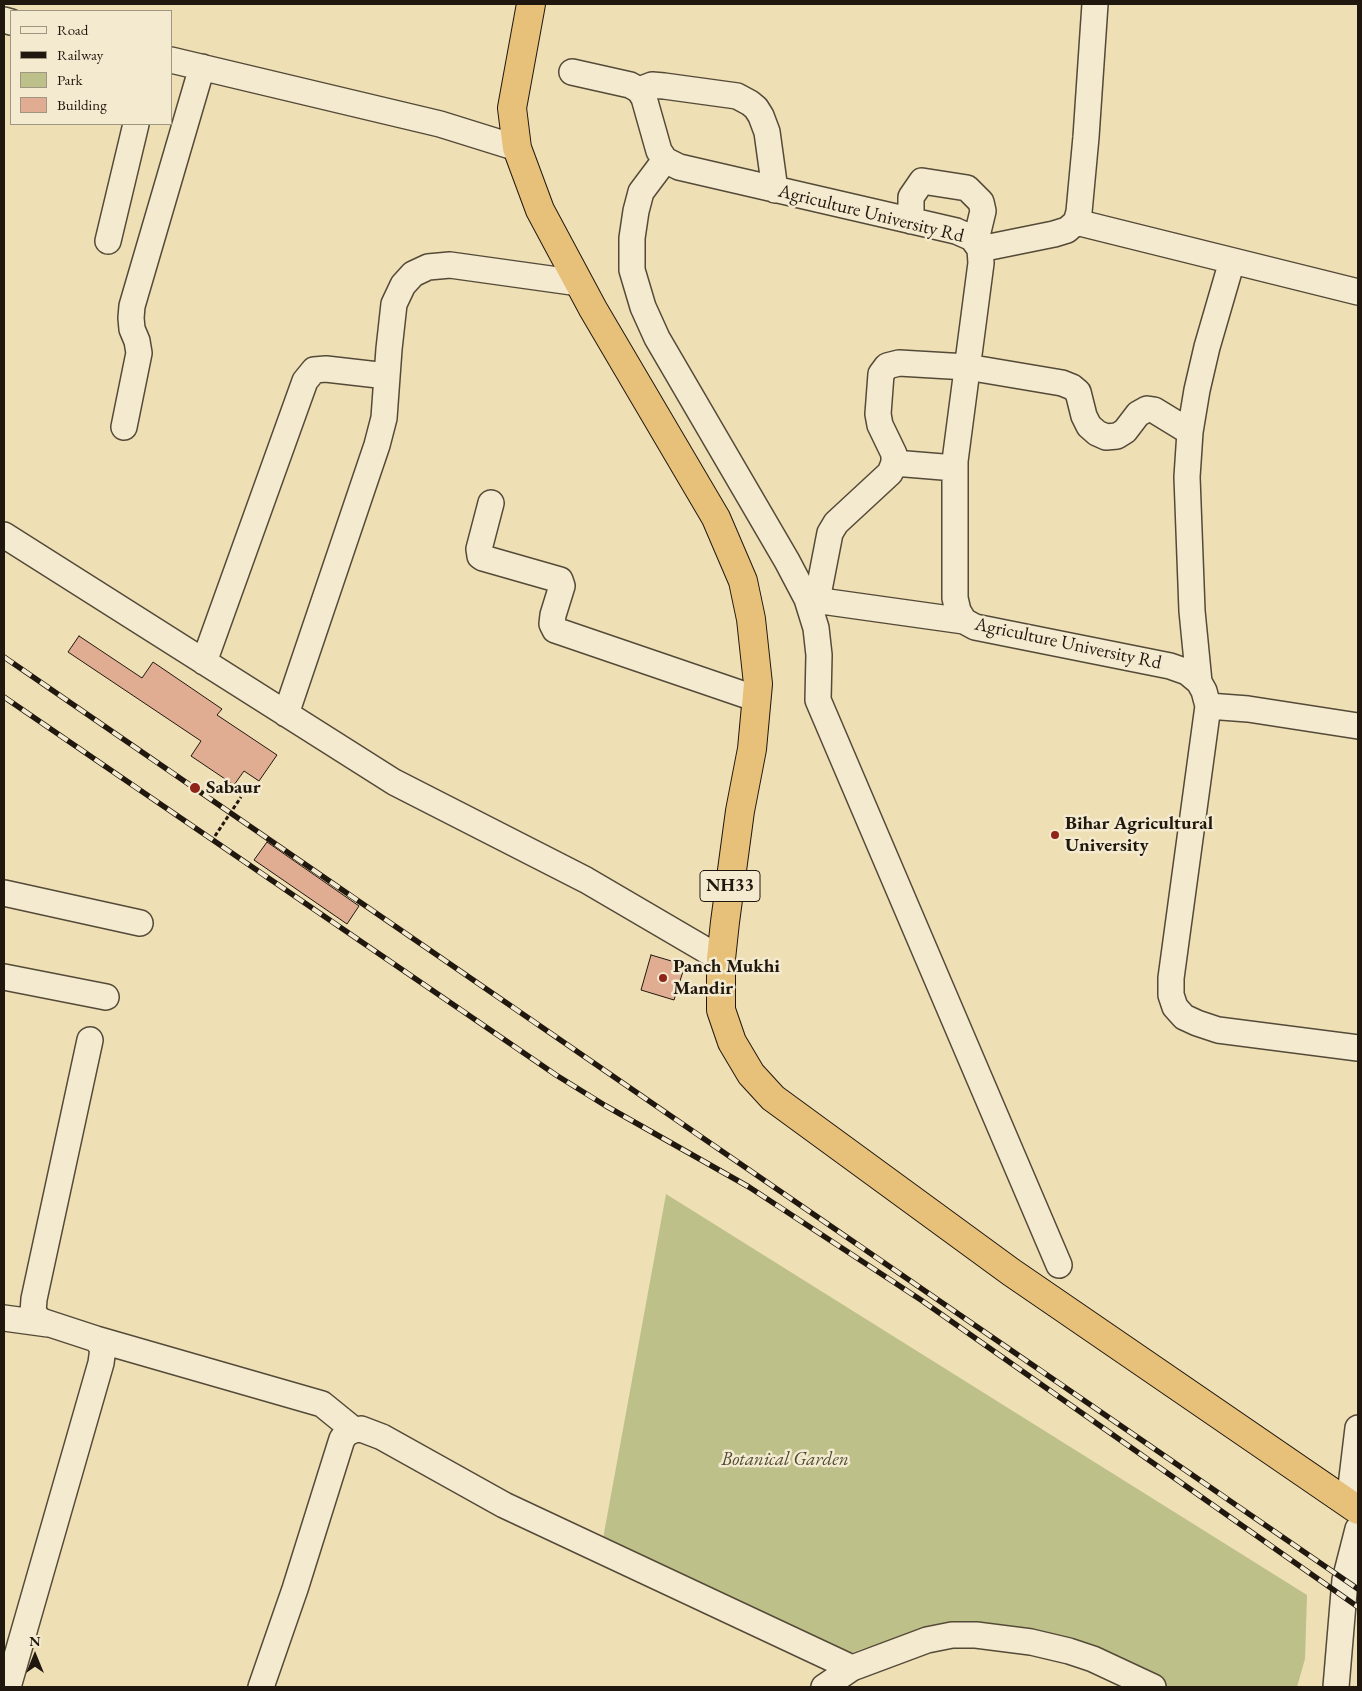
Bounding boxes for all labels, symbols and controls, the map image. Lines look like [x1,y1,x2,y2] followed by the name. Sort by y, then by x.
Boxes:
[10,10,172,125] legend
[57,20,88,39] text: Road
[57,45,103,64] text: Railway
[57,70,83,89] text: Park
[57,95,107,114] text: Building
[776,180,966,248] street label: Agriculture University Rd
[972,613,1164,675] street label: Agriculture University Rd
[206,777,261,799] place label: Sabaur
[188,781,202,795] marker: Sabaur
[1065,813,1213,857] place label: Bihar Agricultural University
[1049,829,1061,841] marker: Bihar Agricultural University
[700,870,760,901] road number: NH33
[673,956,780,1000] place label: Panch Mukhi Mandir
[657,972,669,984] marker: Panch Mukhi Mandir
[721,1449,849,1471] park label: Botanical Garden
[10,1631,60,1681] north arrow
[29,1632,41,1650] text: N

